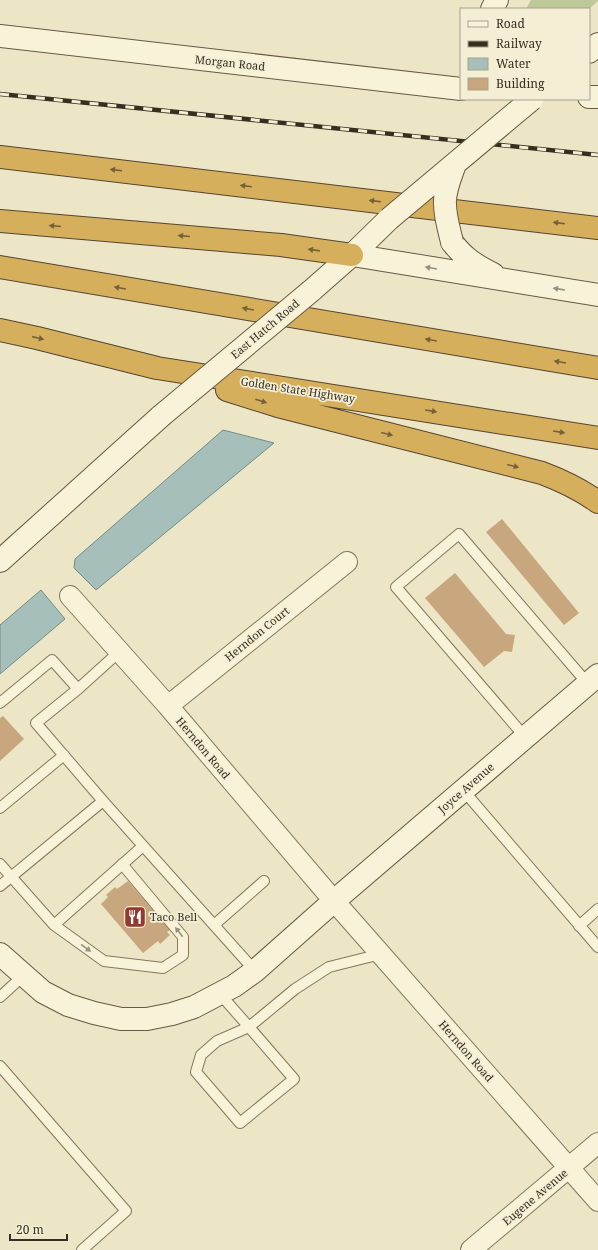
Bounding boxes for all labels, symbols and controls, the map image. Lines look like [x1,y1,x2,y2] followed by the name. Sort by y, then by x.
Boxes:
[460,8,590,100] legend
[496,15,526,32] text: Road
[496,35,542,52] text: Railway
[194,51,266,74] street label: Morgan Road
[496,55,531,72] text: Water
[496,75,545,92] text: Building
[110,167,122,174] one-way arrow
[239,182,252,189] one-way arrow
[369,198,381,204] one-way arrow
[553,220,565,226] one-way arrow
[49,222,61,229] one-way arrow
[178,233,190,240] one-way arrow
[308,247,320,253] one-way arrow
[425,265,437,271] one-way arrow
[114,285,126,291] one-way arrow
[553,286,566,292] one-way arrow
[227,295,302,362] street label: East Hatch Road
[242,306,254,312] one-way arrow
[32,335,44,341] one-way arrow
[425,337,437,343] one-way arrow
[553,359,566,365] one-way arrow
[240,373,357,406] street label: Golden State Highway
[256,398,268,404] one-way arrow
[425,408,437,414] one-way arrow
[553,429,565,435] one-way arrow
[381,431,393,437] one-way arrow
[507,463,519,469] one-way arrow
[221,603,292,664] street label: Herndon Court
[173,714,234,782] street label: Herndon Road
[434,759,497,817] street label: Joyce Avenue
[122,904,148,930] restaurant icon: Taco Bell
[150,909,198,924] place label: Taco Bell
[174,927,183,938] one-way arrow
[81,944,91,952] one-way arrow
[436,1017,497,1085] street label: Herndon Road
[499,1165,571,1228] street label: Eugene Avenue
[10,1216,67,1242] scale bar
[16,1221,44,1238] text: 20 m

